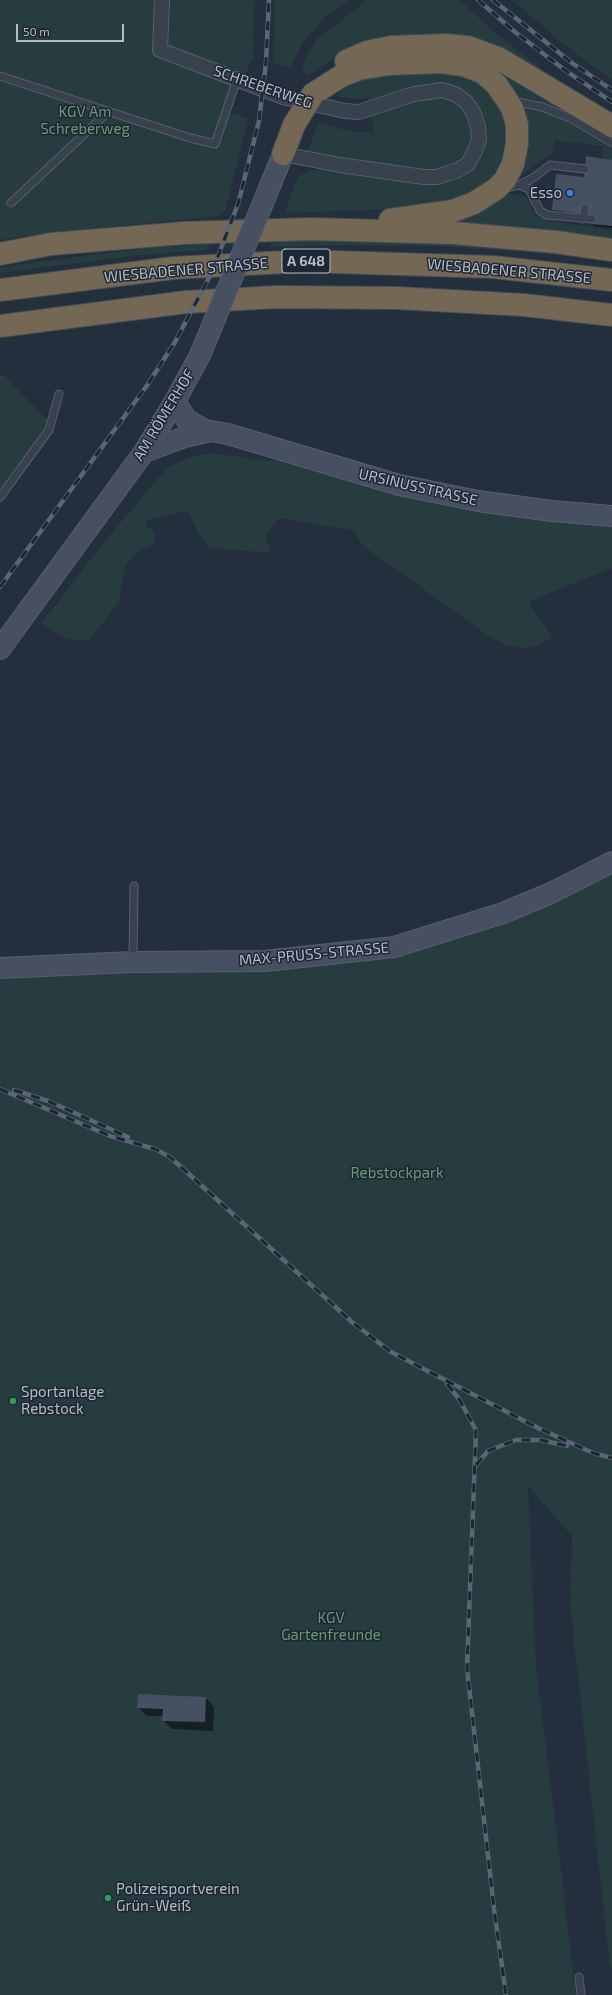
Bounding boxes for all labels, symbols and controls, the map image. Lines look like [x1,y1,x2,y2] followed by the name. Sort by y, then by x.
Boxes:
[18,16,126,42] scale bar
[23,24,50,38] text: 50 m
[211,62,315,112] street label: SCHREBERWEG
[40,103,130,138] park label: KGV Am Schreberweg
[530,184,562,202] place label: Esso
[565,188,575,198] marker: Esso
[282,249,330,273] road number: A 648
[103,254,269,286] street label: WIESBADENER STRASSE
[426,255,592,287] street label: WIESBADENER STRASSE
[129,366,199,464] street label: AM RÖMERHOF
[357,465,479,509] street label: URSINUSSTRASSE
[238,938,390,970] street label: MAX-PRUSS-STRASSE
[350,1164,444,1182] park label: Rebstockpark
[21,1383,104,1418] place label: Sportanlage Rebstock
[8,1396,18,1406] marker: Sportanlage Rebstock
[281,1609,381,1644] park label: KGV Gartenfreunde
[116,1880,240,1915] place label: Polizeisportverein Grün-Weiß
[103,1893,113,1903] marker: Polizeisportverein Grün-Weiß

